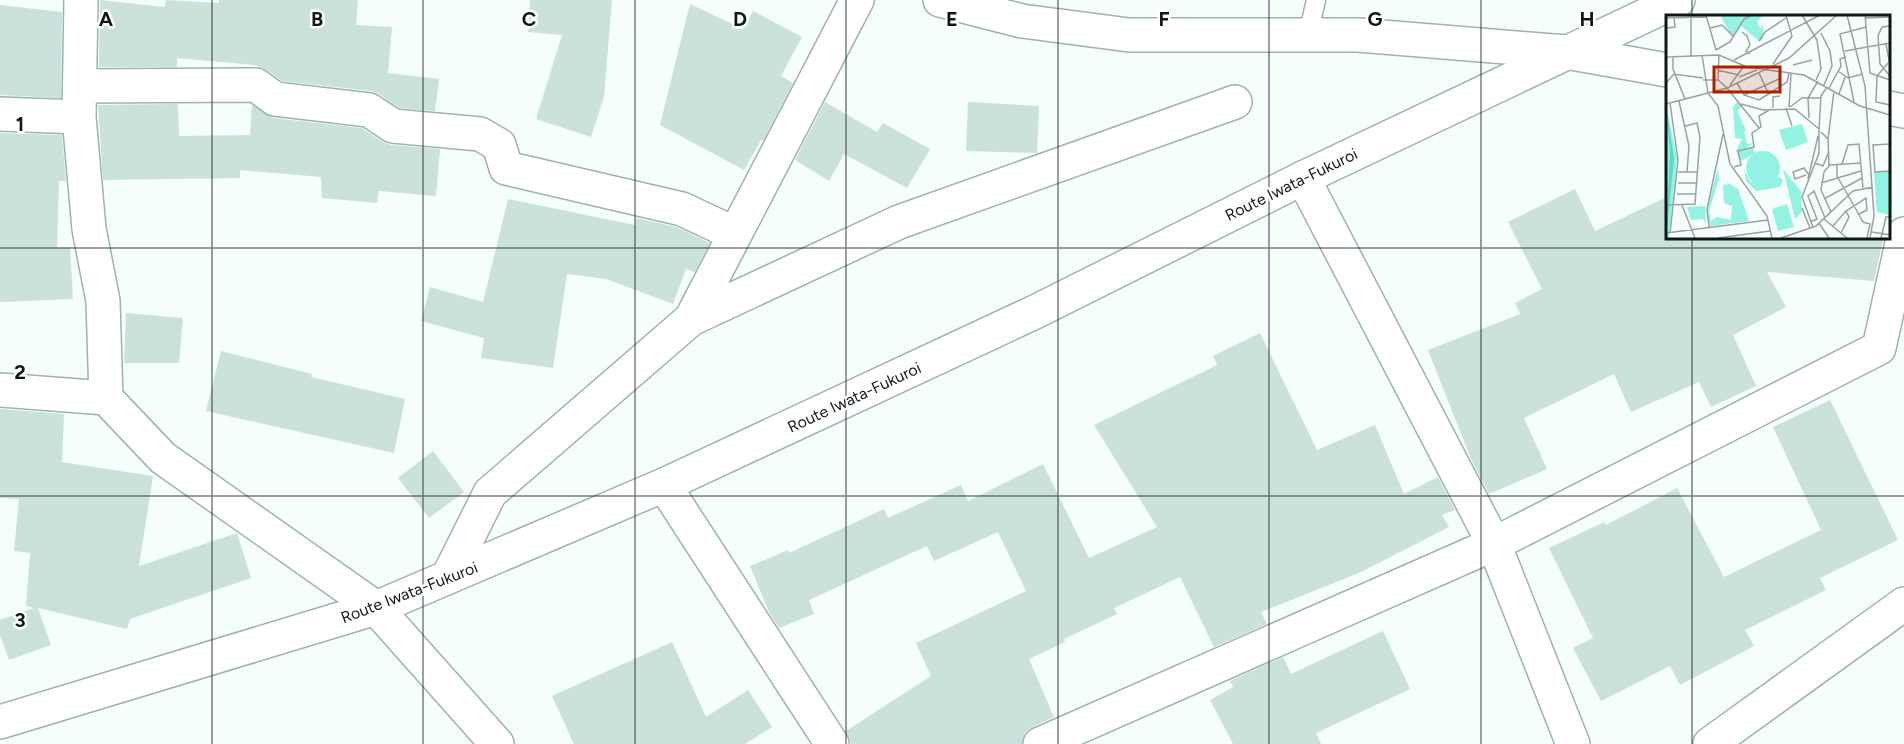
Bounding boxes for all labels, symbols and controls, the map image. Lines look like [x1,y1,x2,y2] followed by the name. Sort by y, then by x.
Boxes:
[99,7,114,31] text: A
[311,7,323,31] text: B
[522,7,536,31] text: C
[733,7,747,31] text: D
[946,7,958,31] text: E
[1158,7,1170,31] text: F
[1368,7,1383,31] text: G
[1580,7,1595,31] text: H
[1666,15,1889,238] inset map
[16,112,24,136] text: 1
[1222,144,1361,225] street label: Route Iwata-Fukuroi
[784,358,924,437] street label: Route Iwata-Fukuroi
[14,360,26,384] text: 2
[338,558,480,627] street label: Route Iwata-Fukuroi
[14,608,26,632] text: 3

